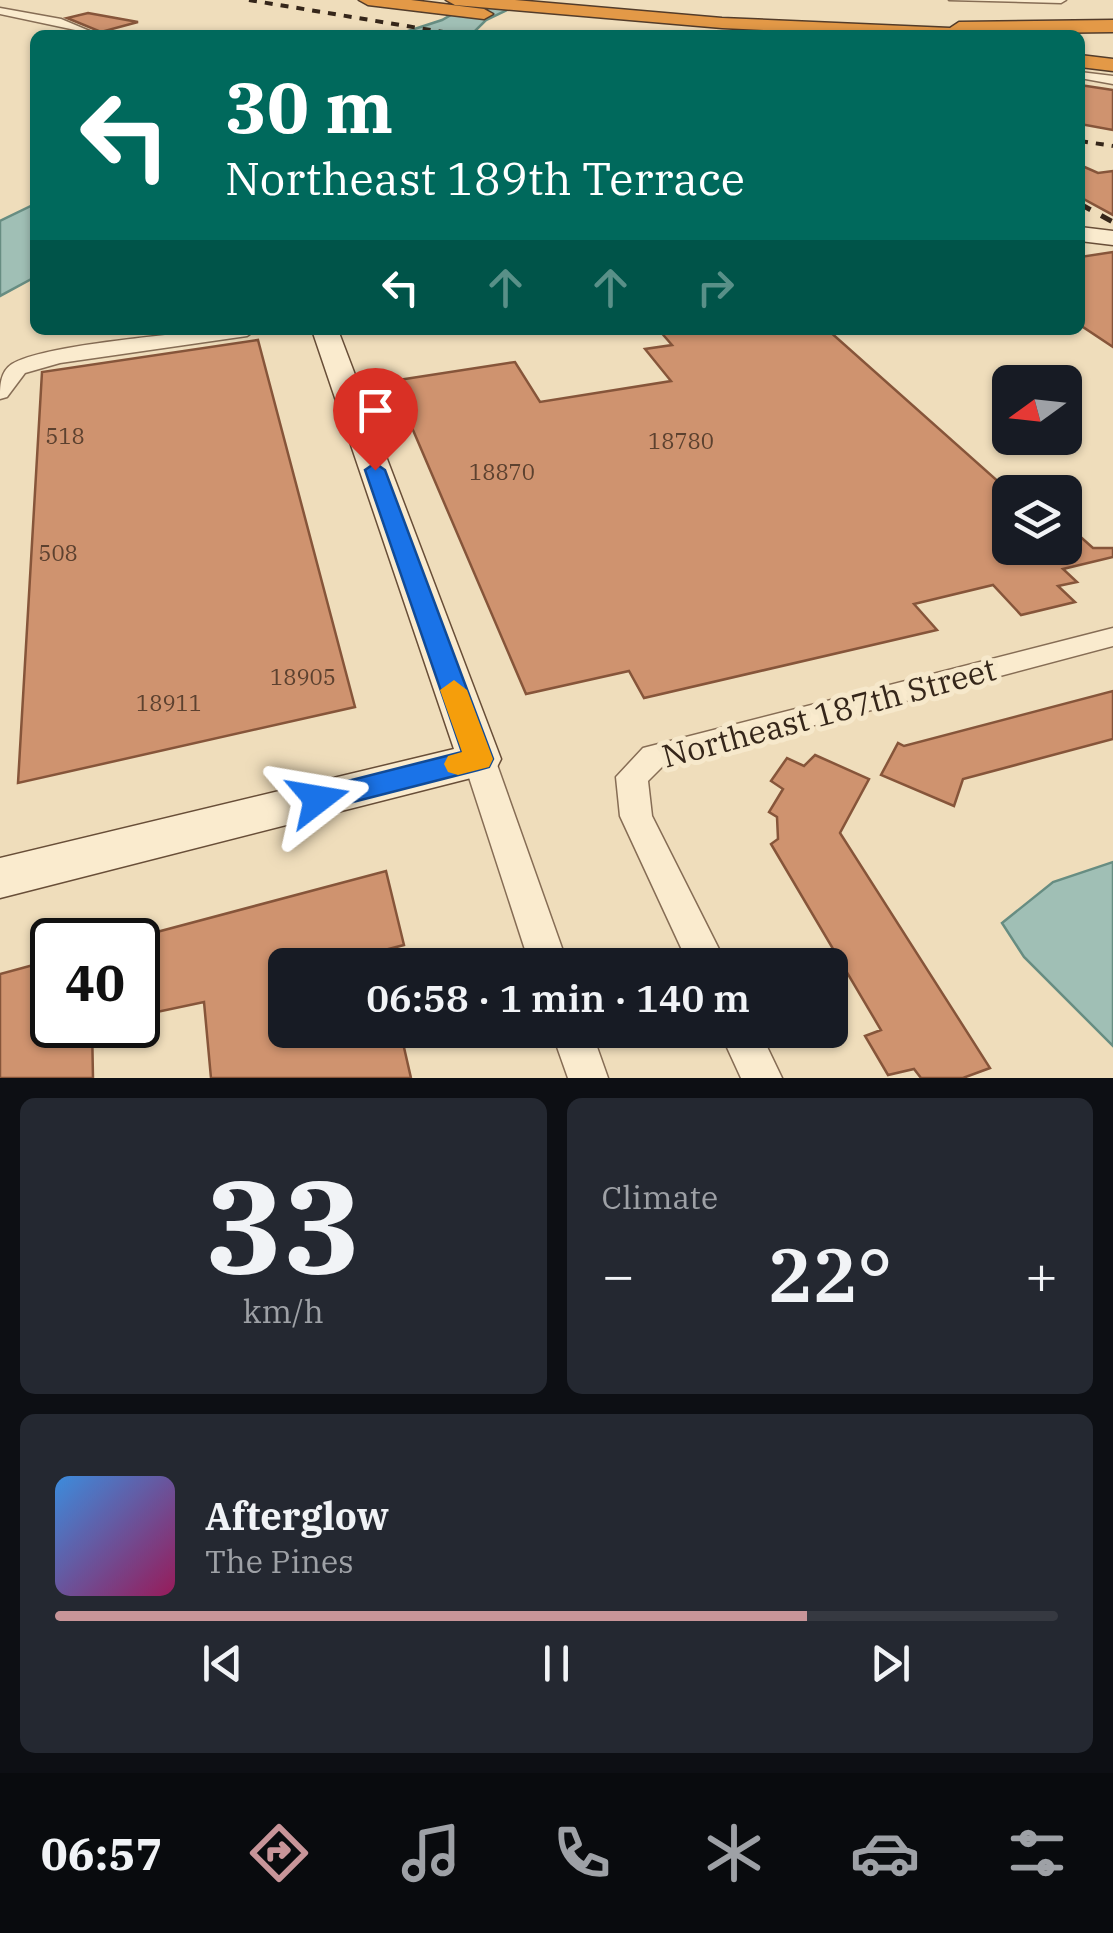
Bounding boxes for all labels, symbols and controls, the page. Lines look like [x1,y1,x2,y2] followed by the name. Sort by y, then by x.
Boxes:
[225,61,393,152] text: 30 m
[60,70,190,200] icon: left
[225,149,745,207] text: Northeast 189th Terrace
[373,260,428,315] icon: left
[478,260,533,315] icon: ahead
[583,260,638,315] icon: ahead
[688,260,743,315] icon: right
[992,365,1082,455] north arrow
[992,365,1082,565] map controls
[333,368,418,471] pin
[348,383,403,438] icon: arrive
[45,421,85,450] house number: 518
[648,426,714,455] house number: 18780
[469,457,535,486] house number: 18870
[992,475,1082,565] button: layers
[38,538,78,567] house number: 508
[657,647,1000,777] street label: Northeast 187th Street
[270,662,336,691] house number: 18905
[136,688,202,717] house number: 18911
[266,747,370,851] position arrow
[30,918,160,1048] speed limit sign: 40
[366,973,750,1022] text: 06:58 · 1 min · 140 m
[205,1140,361,1309] text: 33
[602,1176,718,1218] text: Climate
[767,1225,892,1323] text: 22°
[602,1239,635,1310] text: −
[1025,1239,1058,1310] text: +
[243,1290,324,1332] text: km/h
[205,1491,389,1540] text: Afterglow
[205,1540,354,1582] text: The Pines
[195,1636,250,1691] icon: previous
[529,1636,584,1691] icon: pause
[863,1636,918,1691] icon: next
[244,1818,314,1888] icon: directions
[396,1818,466,1888] icon: music
[547,1818,617,1888] icon: phone
[699,1818,769,1888] icon: climate
[850,1818,920,1888] icon: car
[1002,1818,1072,1888] icon: filters
[41,1824,162,1882] text: 06:57

